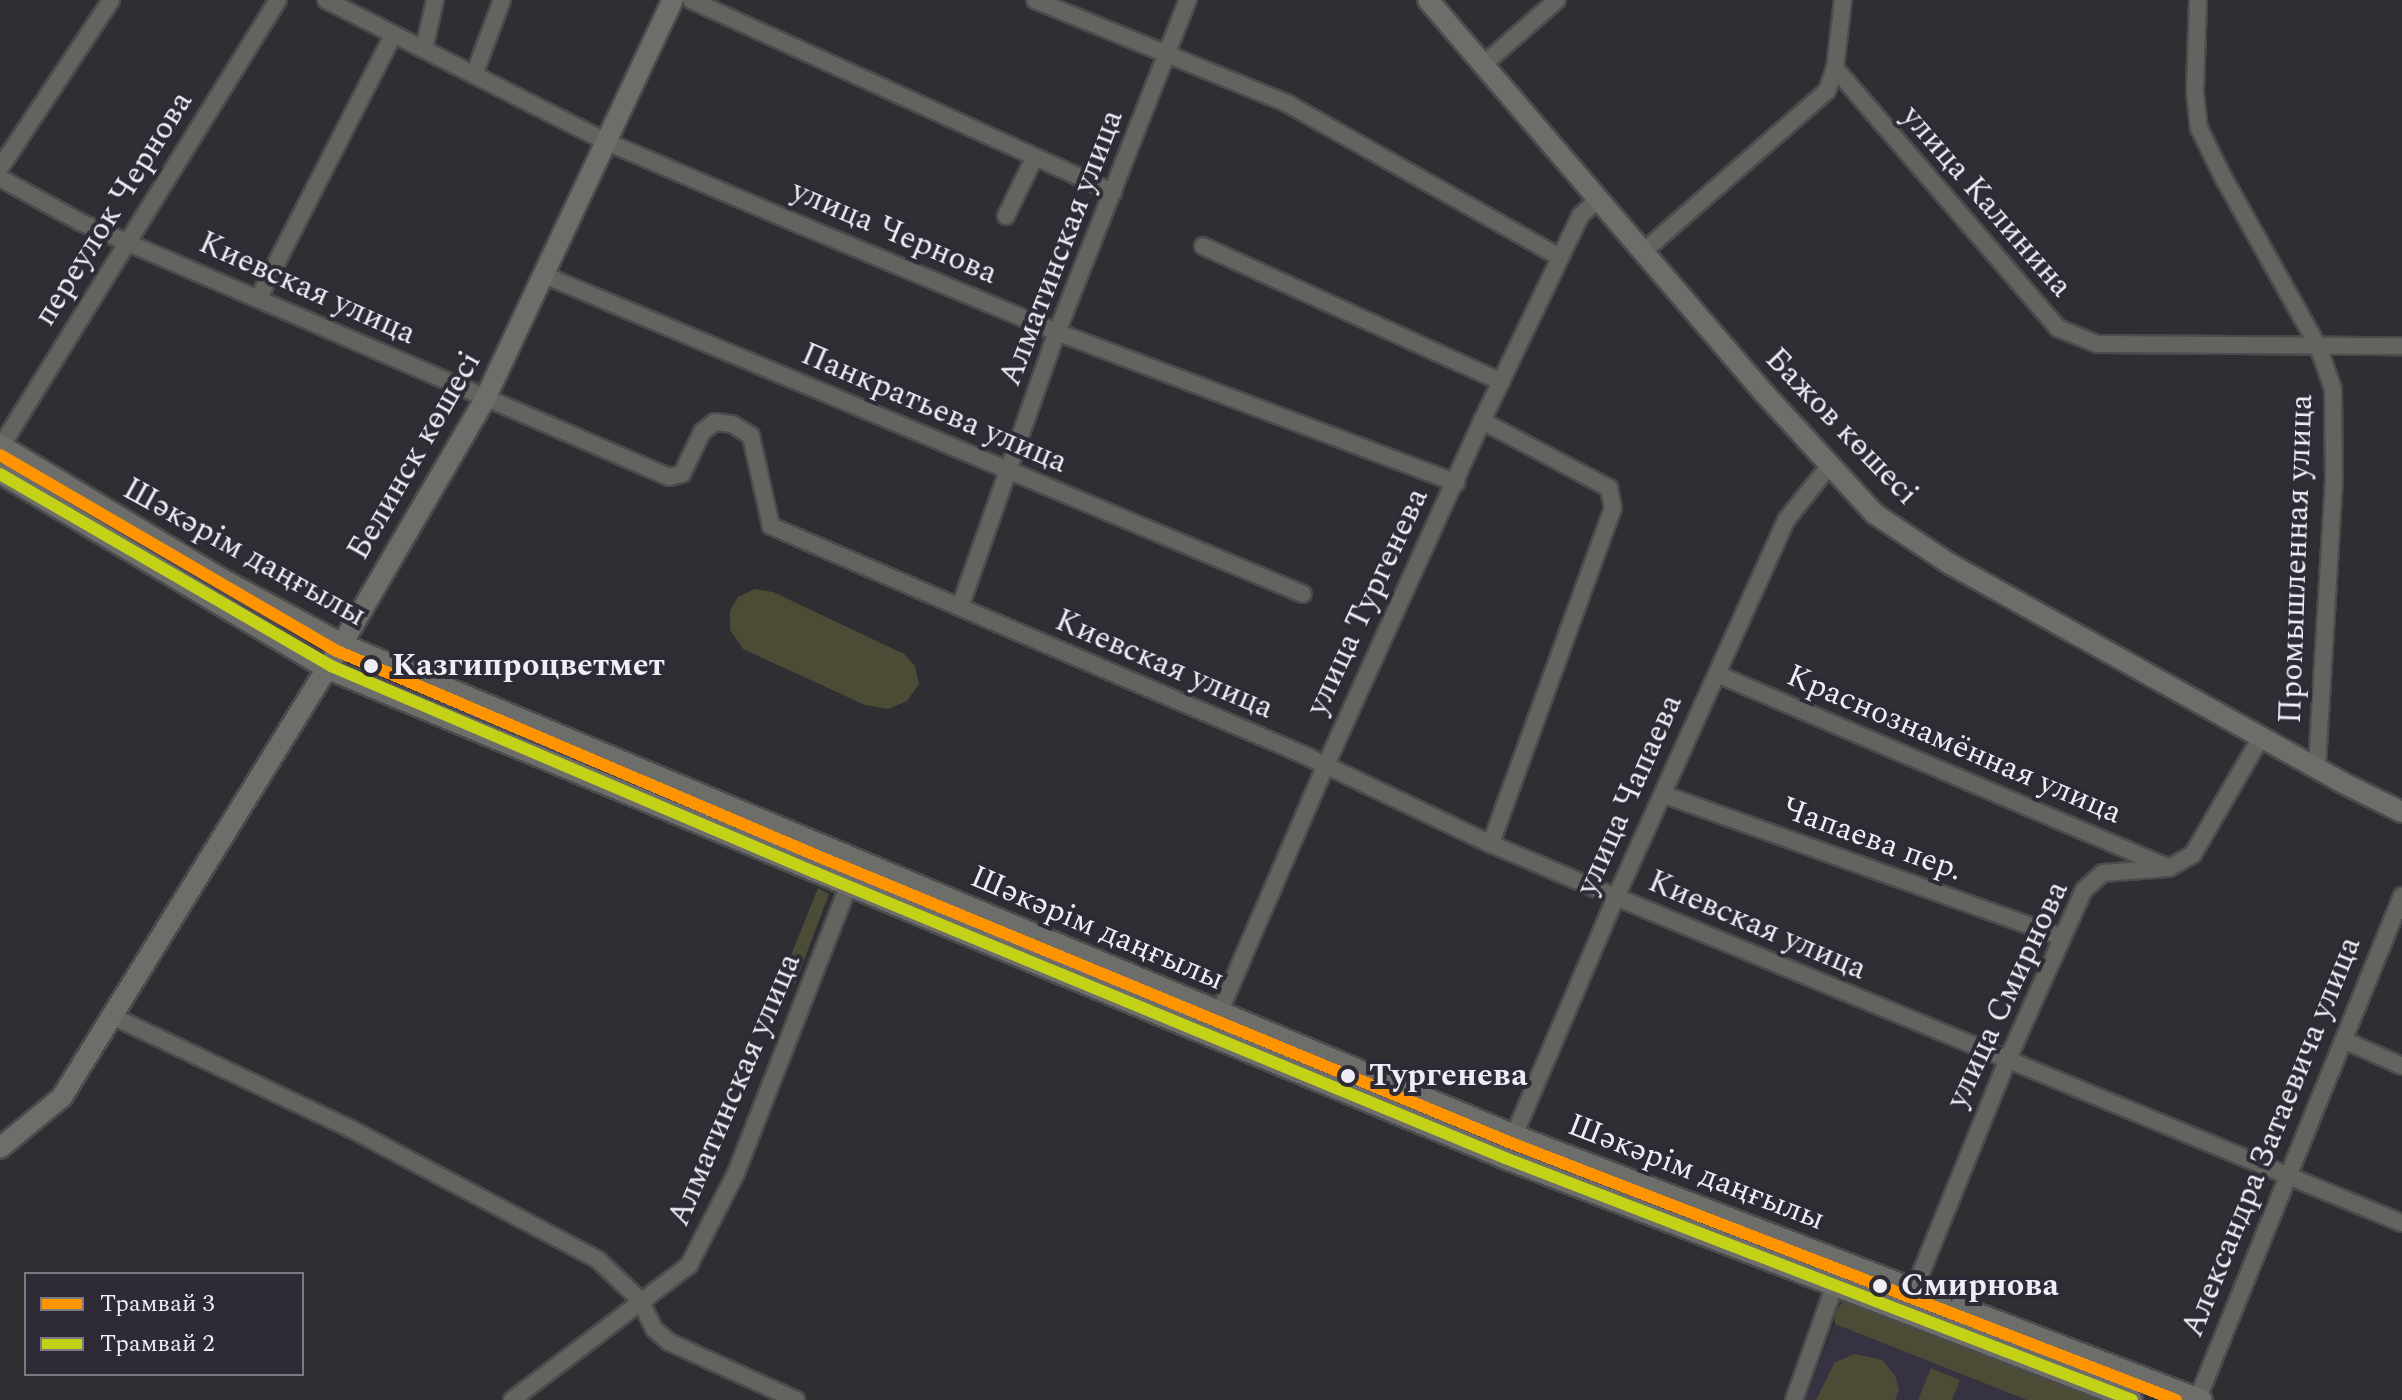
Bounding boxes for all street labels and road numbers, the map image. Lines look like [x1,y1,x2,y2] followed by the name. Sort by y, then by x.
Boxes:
[26,85,202,333] street label: переулок Чернова
[1892,98,2080,306] street label: улица Калинина
[992,104,1132,392] street label: Алматинская улица
[785,172,1003,294] street label: улица Чернова
[193,224,421,354] street label: Киевская улица
[795,336,1073,482] street label: Панкратьева улица
[1756,340,1926,514] street label: Бажов көшесі
[340,345,490,567] street label: Белинск көшесі
[2272,393,2322,725] street label: Промышленная улица
[116,470,372,636] street label: Шәкәрім даңғылы
[1299,482,1437,722] street label: улица Тургенева
[1049,602,1279,728] street label: Киевская улица
[1781,657,2127,833] street label: Краснознамённая улица
[1569,689,1691,901] street label: улица Чапаева
[1776,790,1968,890] street label: Чапаева пер.
[964,858,1230,1000] street label: Шәкәрім даңғылы
[1642,863,1872,989] street label: Киевская улица
[1939,875,2077,1115] street label: улица Смирнова
[2174,931,2370,1343] street label: Александра Затаевича улица
[660,948,810,1232] street label: Алматинская улица
[1562,1106,1830,1240] street label: Шәкәрім даңғылы

